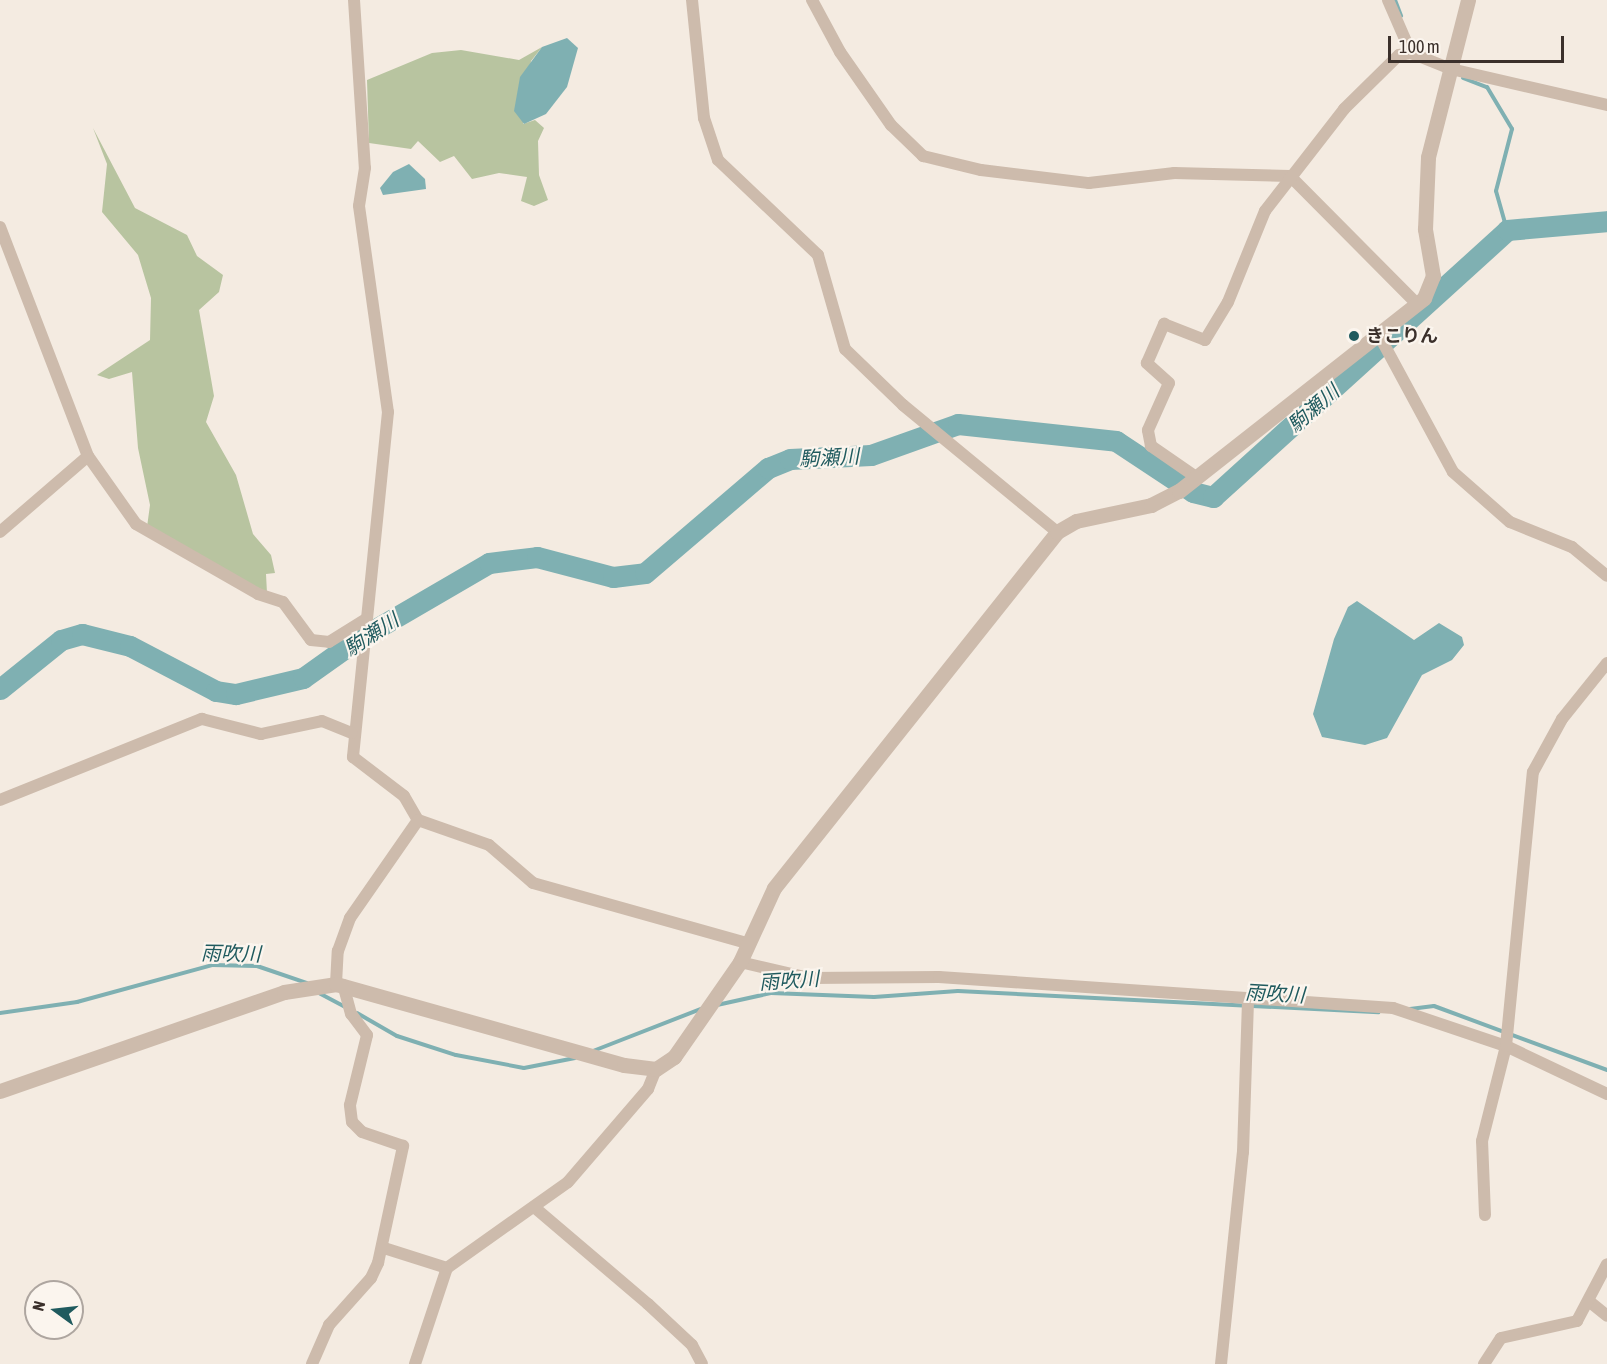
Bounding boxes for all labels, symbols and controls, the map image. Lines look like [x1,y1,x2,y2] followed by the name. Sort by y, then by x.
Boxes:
[1391,24,1566,62] scale bar
[1399,36,1440,57] text: 100 m
[1366,325,1438,347] place label: きこりん
[1347,329,1361,343] marker: きこりん
[1282,379,1344,437] water label: 駒瀬川
[798,443,860,471] water label: 駒瀬川
[339,608,403,660] water label: 駒瀬川
[201,940,261,966] water label: 雨吹川
[758,966,820,994] water label: 雨吹川
[1244,979,1306,1007] water label: 雨吹川
[24,1280,84,1340] north arrow
[29,1299,48,1313] text: N

